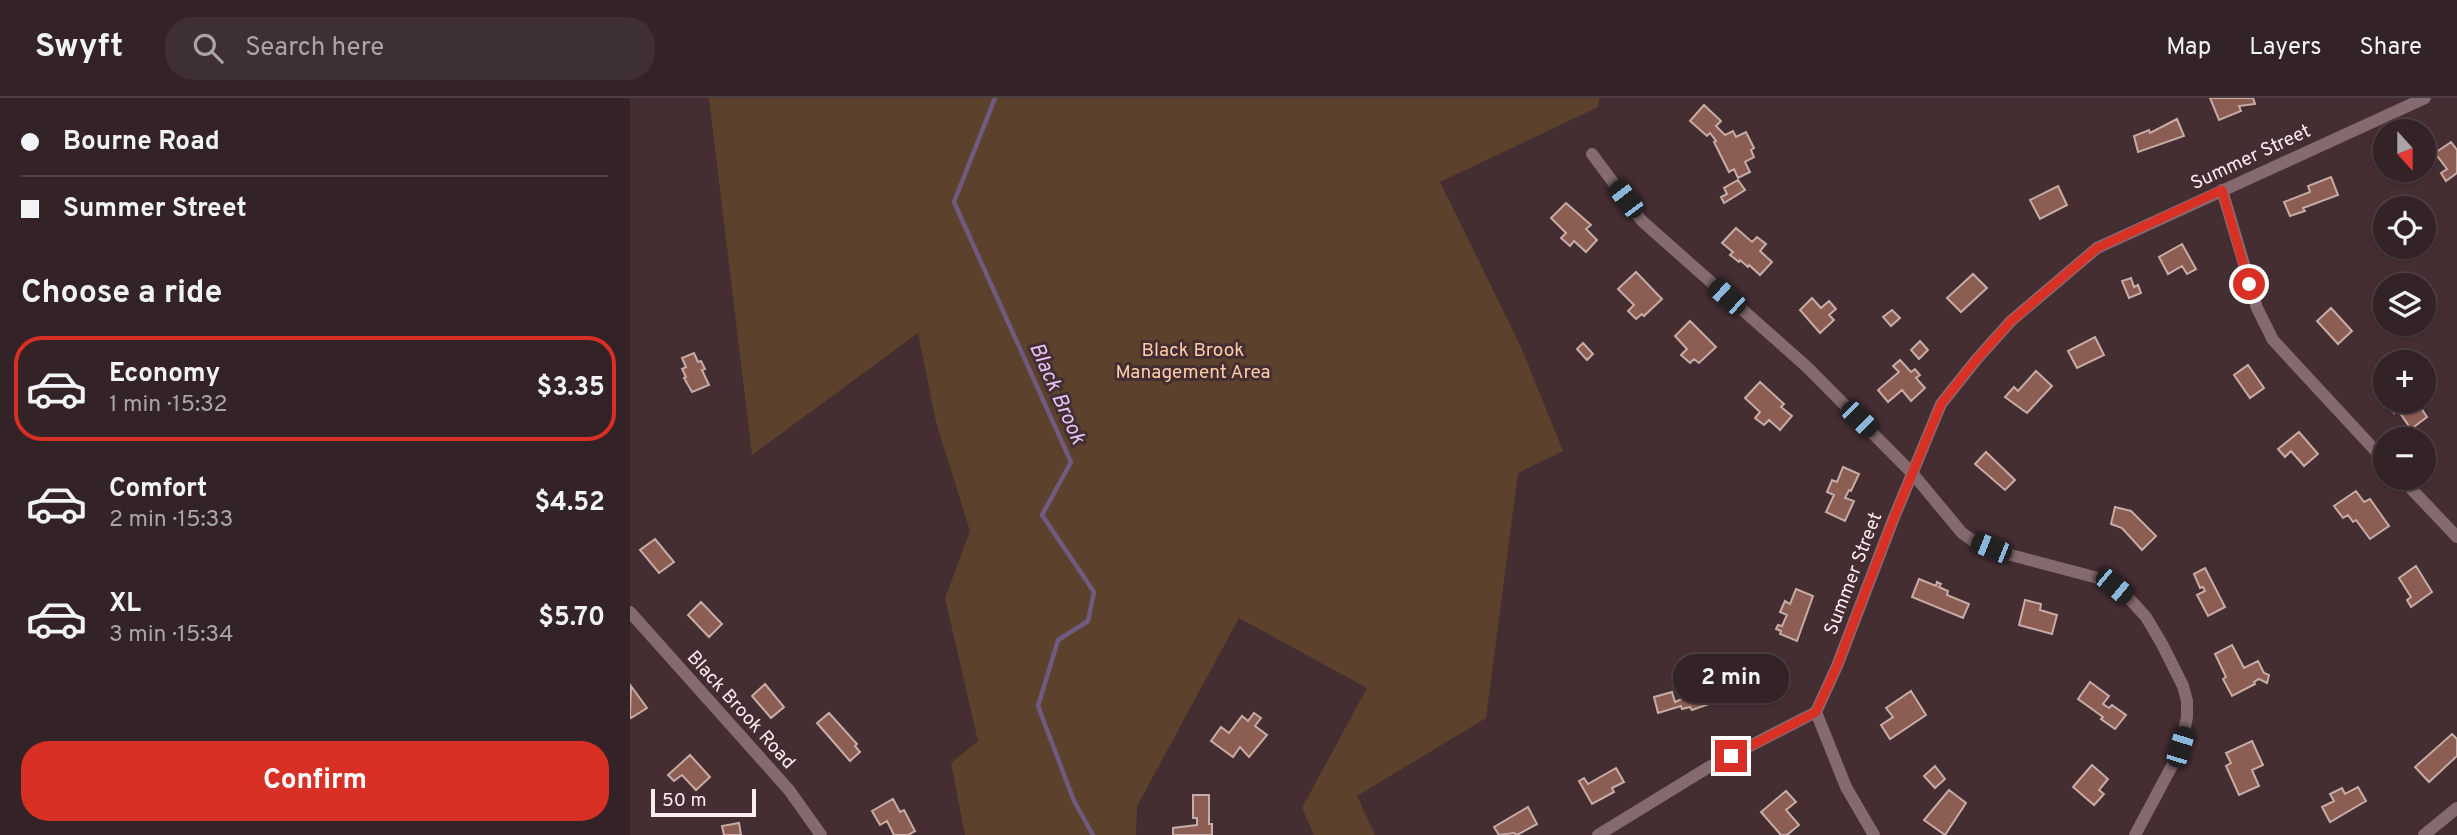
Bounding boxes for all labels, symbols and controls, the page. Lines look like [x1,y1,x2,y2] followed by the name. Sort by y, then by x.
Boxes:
[165,17,655,80] search box
[35,27,123,69] text: Swyft
[189,29,227,67] icon: search
[245,32,384,65] text: Search here
[2166,33,2211,63] text: Map
[2249,33,2321,63] text: Layers
[2359,33,2422,63] text: Share
[2373,119,2436,182] north arrow
[2373,119,2436,490] map controls
[2187,120,2315,196] street label: Summer Street
[63,126,220,159] text: Bourne Road
[1605,176,1648,222] car
[63,193,247,226] text: Summer Street
[2373,196,2436,259] button: locate
[2233,268,2265,300] route start
[2373,273,2436,336] button: layers
[21,274,222,314] text: Choose a ride
[1705,275,1750,319] car
[1022,339,1091,449] water label: Black Brook
[1115,339,1271,385] park label: Black Brook Management Area
[2373,350,2436,413] button: +
[25,357,88,420] icon: car
[109,358,220,391] text: Economy
[537,372,605,405] text: $3.35
[109,391,228,420] text: 1 min · 15:32
[1837,397,1882,441] car
[2373,427,2436,490] button: −
[25,472,88,535] icon: car
[109,473,207,506] text: Comfort
[535,487,605,520] text: $4.52
[109,506,233,535] text: 2 min · 15:33
[1819,509,1888,638] street label: Summer Street
[1968,530,2015,566] car
[2092,564,2137,608] car
[25,587,88,650] icon: car
[109,588,141,621] text: XL
[538,602,605,635] text: $5.70
[109,621,234,650] text: 3 min · 15:34
[681,646,800,775] street label: Black Brook Road
[1673,654,1789,704] callout: 2 min
[1701,664,1761,693] text: 2 min
[2164,724,2197,770] car
[1715,740,1747,772] route end
[21,741,609,821] button: Confirm
[651,786,756,818] scale bar
[662,789,707,813] text: 50 m

